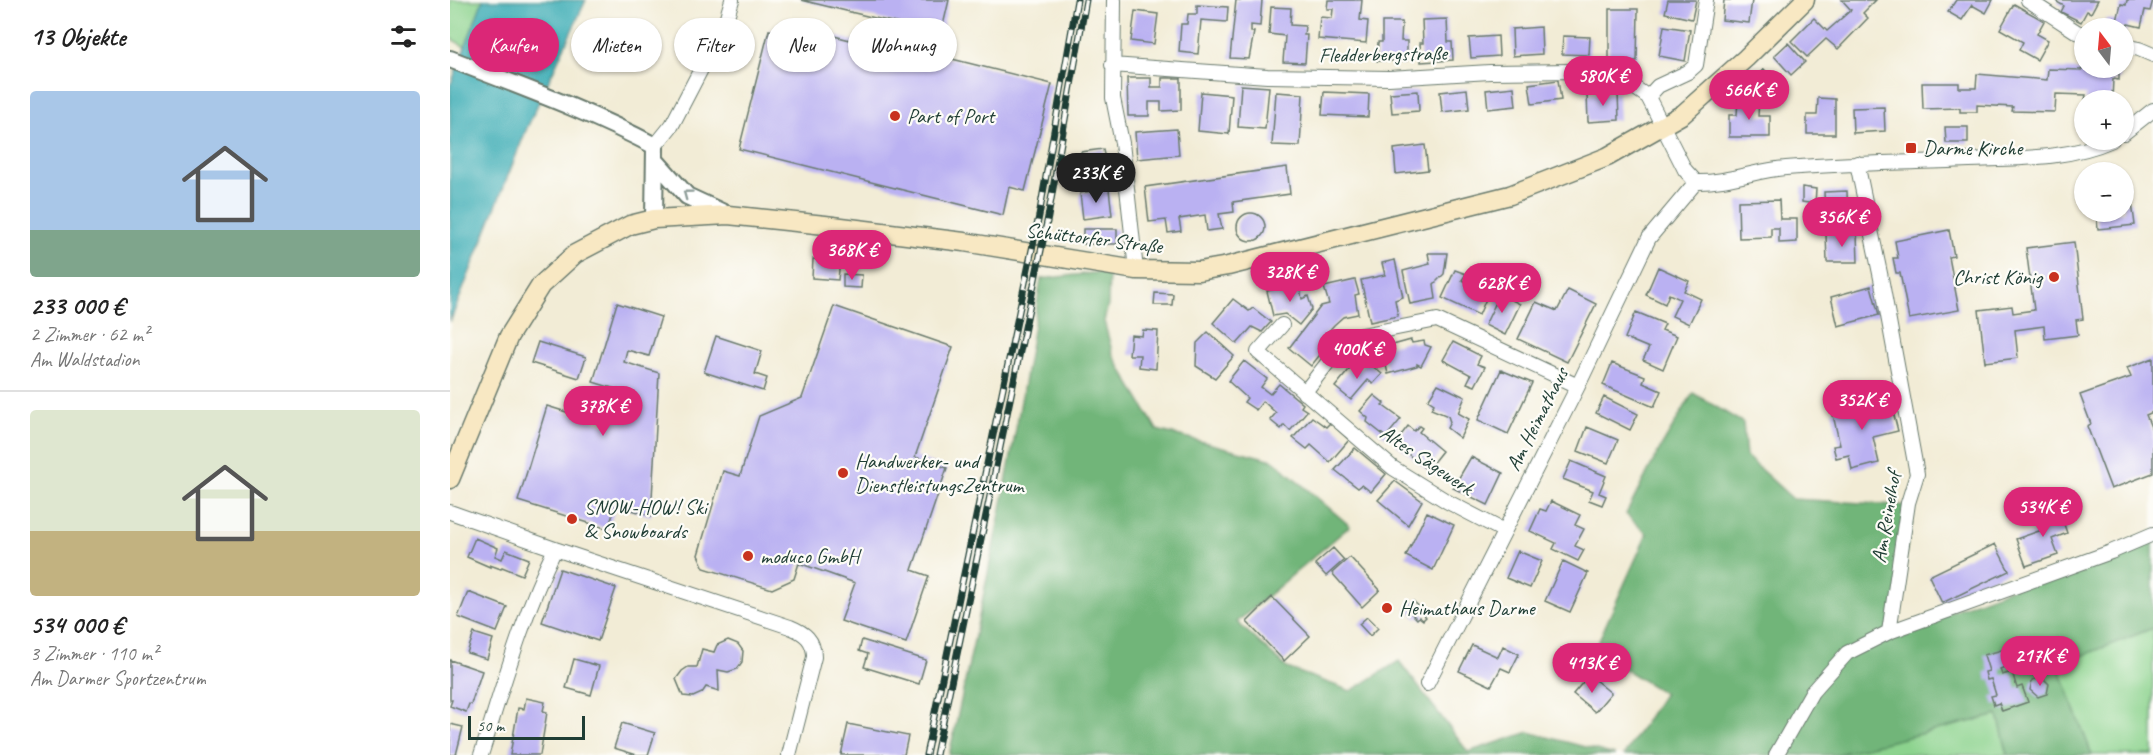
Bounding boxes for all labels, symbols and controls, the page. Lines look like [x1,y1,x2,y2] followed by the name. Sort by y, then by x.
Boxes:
[468,18,559,72] chip: Kaufen
[571,18,662,72] chip: Mieten
[674,18,755,72] chip: Filter
[767,18,836,72] chip: Neu
[848,18,957,72] chip: Wohnung
[2074,18,2134,78] north arrow
[2074,18,2134,222] map controls
[30,20,126,53] text: 13 Objekte
[387,20,420,53] icon: filters
[1319,40,1449,68] street label: Fledderbergstraße
[1554,56,1652,107] pin: 580K €
[1578,63,1628,88] text: 580K €
[1700,70,1798,121] pin: 566K €
[1723,77,1775,102] text: 566K €
[2074,90,2134,150] button: +
[907,103,996,129] place label: Part of Port
[888,109,902,123] marker: Part of Port
[171,130,279,238] icon: home
[1923,135,2024,161] place label: Darme Kirche
[1904,141,1918,155] marker: Darme Kirche
[1047,153,1145,204] pin: 233K €
[1071,160,1122,185] text: 233K €
[2074,162,2134,222] button: −
[683,190,694,201] one-way arrow
[1793,197,1891,248] pin: 356K €
[1816,204,1868,229] text: 356K €
[1024,217,1166,260] street label: Schüttorfer Straße
[803,230,901,281] pin: 368K €
[826,237,878,262] text: 368K €
[1241,252,1339,303] pin: 328K €
[1265,259,1316,284] text: 328K €
[1453,263,1551,314] pin: 628K €
[1953,264,2044,290] place label: Christ König
[1476,270,1528,295] text: 628K €
[2047,270,2061,284] marker: Christ König
[30,289,124,322] text: 233 000 €
[30,322,149,347] text: 2 Zimmer · 62 m²
[1308,329,1406,380] pin: 400K €
[1332,336,1383,361] text: 400K €
[30,347,140,372] text: Am Waldstadion
[1500,361,1575,475] street label: Am Heimathaus
[1813,380,1911,431] pin: 352K €
[554,386,652,437] pin: 378K €
[1837,387,1887,412] text: 352K €
[578,393,628,418] text: 378K €
[1376,419,1480,502] street label: Altes Sägewerk
[855,448,1026,498] place label: Handwerker- und DienstleistungsZentrum
[171,449,279,557] icon: home
[1865,465,1907,565] street label: Am Reinelhof
[836,466,850,480] marker: Handwerker- und DienstleistungsZentrum
[1994,487,2092,538] pin: 534K €
[584,494,710,544] place label: SNOW-HOW! Ski & Snowboards
[2018,494,2068,519] text: 534K €
[565,512,579,526] marker: SNOW-HOW! Ski & Snowboards
[760,543,862,569] place label: moduco GmbH
[741,549,755,563] marker: moduco GmbH
[1399,595,1537,621] place label: Heimathaus Darme
[1380,601,1394,615] marker: Heimathaus Darme
[30,608,124,641] text: 534 000 €
[1991,636,2089,687] pin: 217K €
[30,641,158,666] text: 3 Zimmer · 110 m²
[1543,643,1641,694] pin: 413K €
[2015,643,2065,668] text: 217K €
[1567,650,1618,675] text: 413K €
[30,666,206,691] text: Am Darmer Sportzentrum
[468,713,585,740] scale bar
[477,716,504,736] text: 50 m

